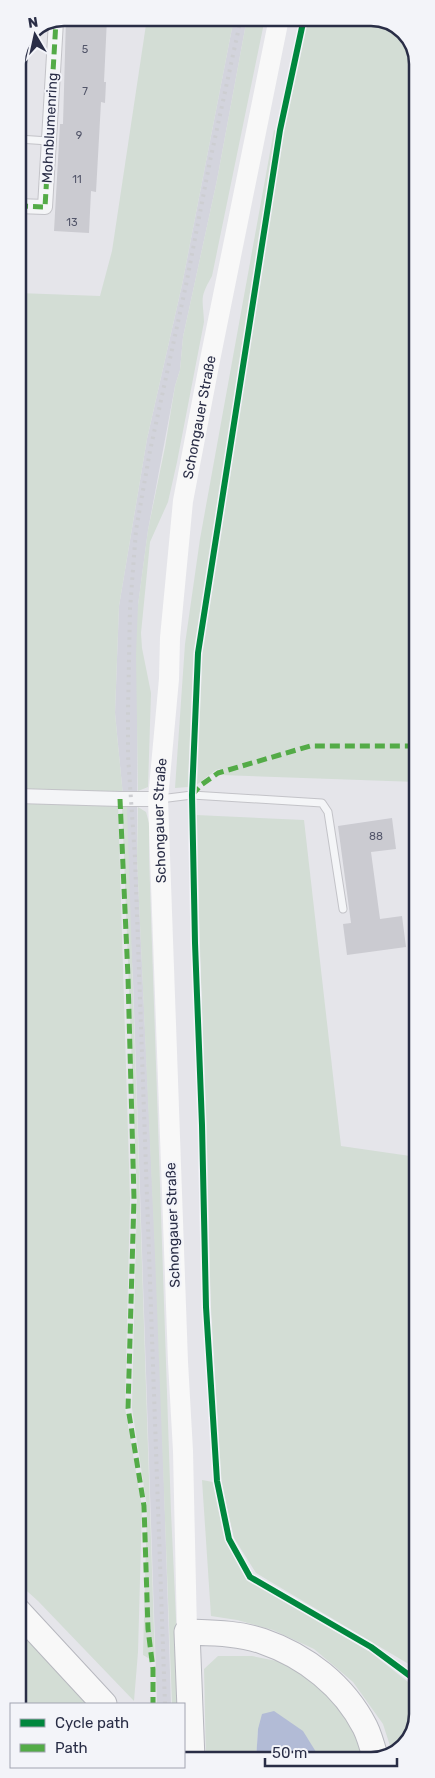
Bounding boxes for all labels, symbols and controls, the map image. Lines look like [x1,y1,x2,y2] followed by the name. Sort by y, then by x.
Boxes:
[10,10,60,60] north arrow
[27,13,39,32] text: N
[82,43,89,56] house number: 5
[39,72,61,184] street label: Mohnblumenring
[82,85,88,98] house number: 7
[76,129,82,142] house number: 9
[72,173,82,186] house number: 11
[66,216,78,229] house number: 13
[179,354,219,480] street label: Schongauer Straße
[149,757,170,884] street label: Schongauer Straße
[369,830,383,843] house number: 88
[162,1162,184,1288] street label: Schongauer Straße
[10,1703,185,1768] legend
[55,1714,129,1732] text: Cycle path
[265,1736,398,1768] scale bar
[55,1739,88,1757] text: Path
[272,1744,307,1762] text: 50 m

